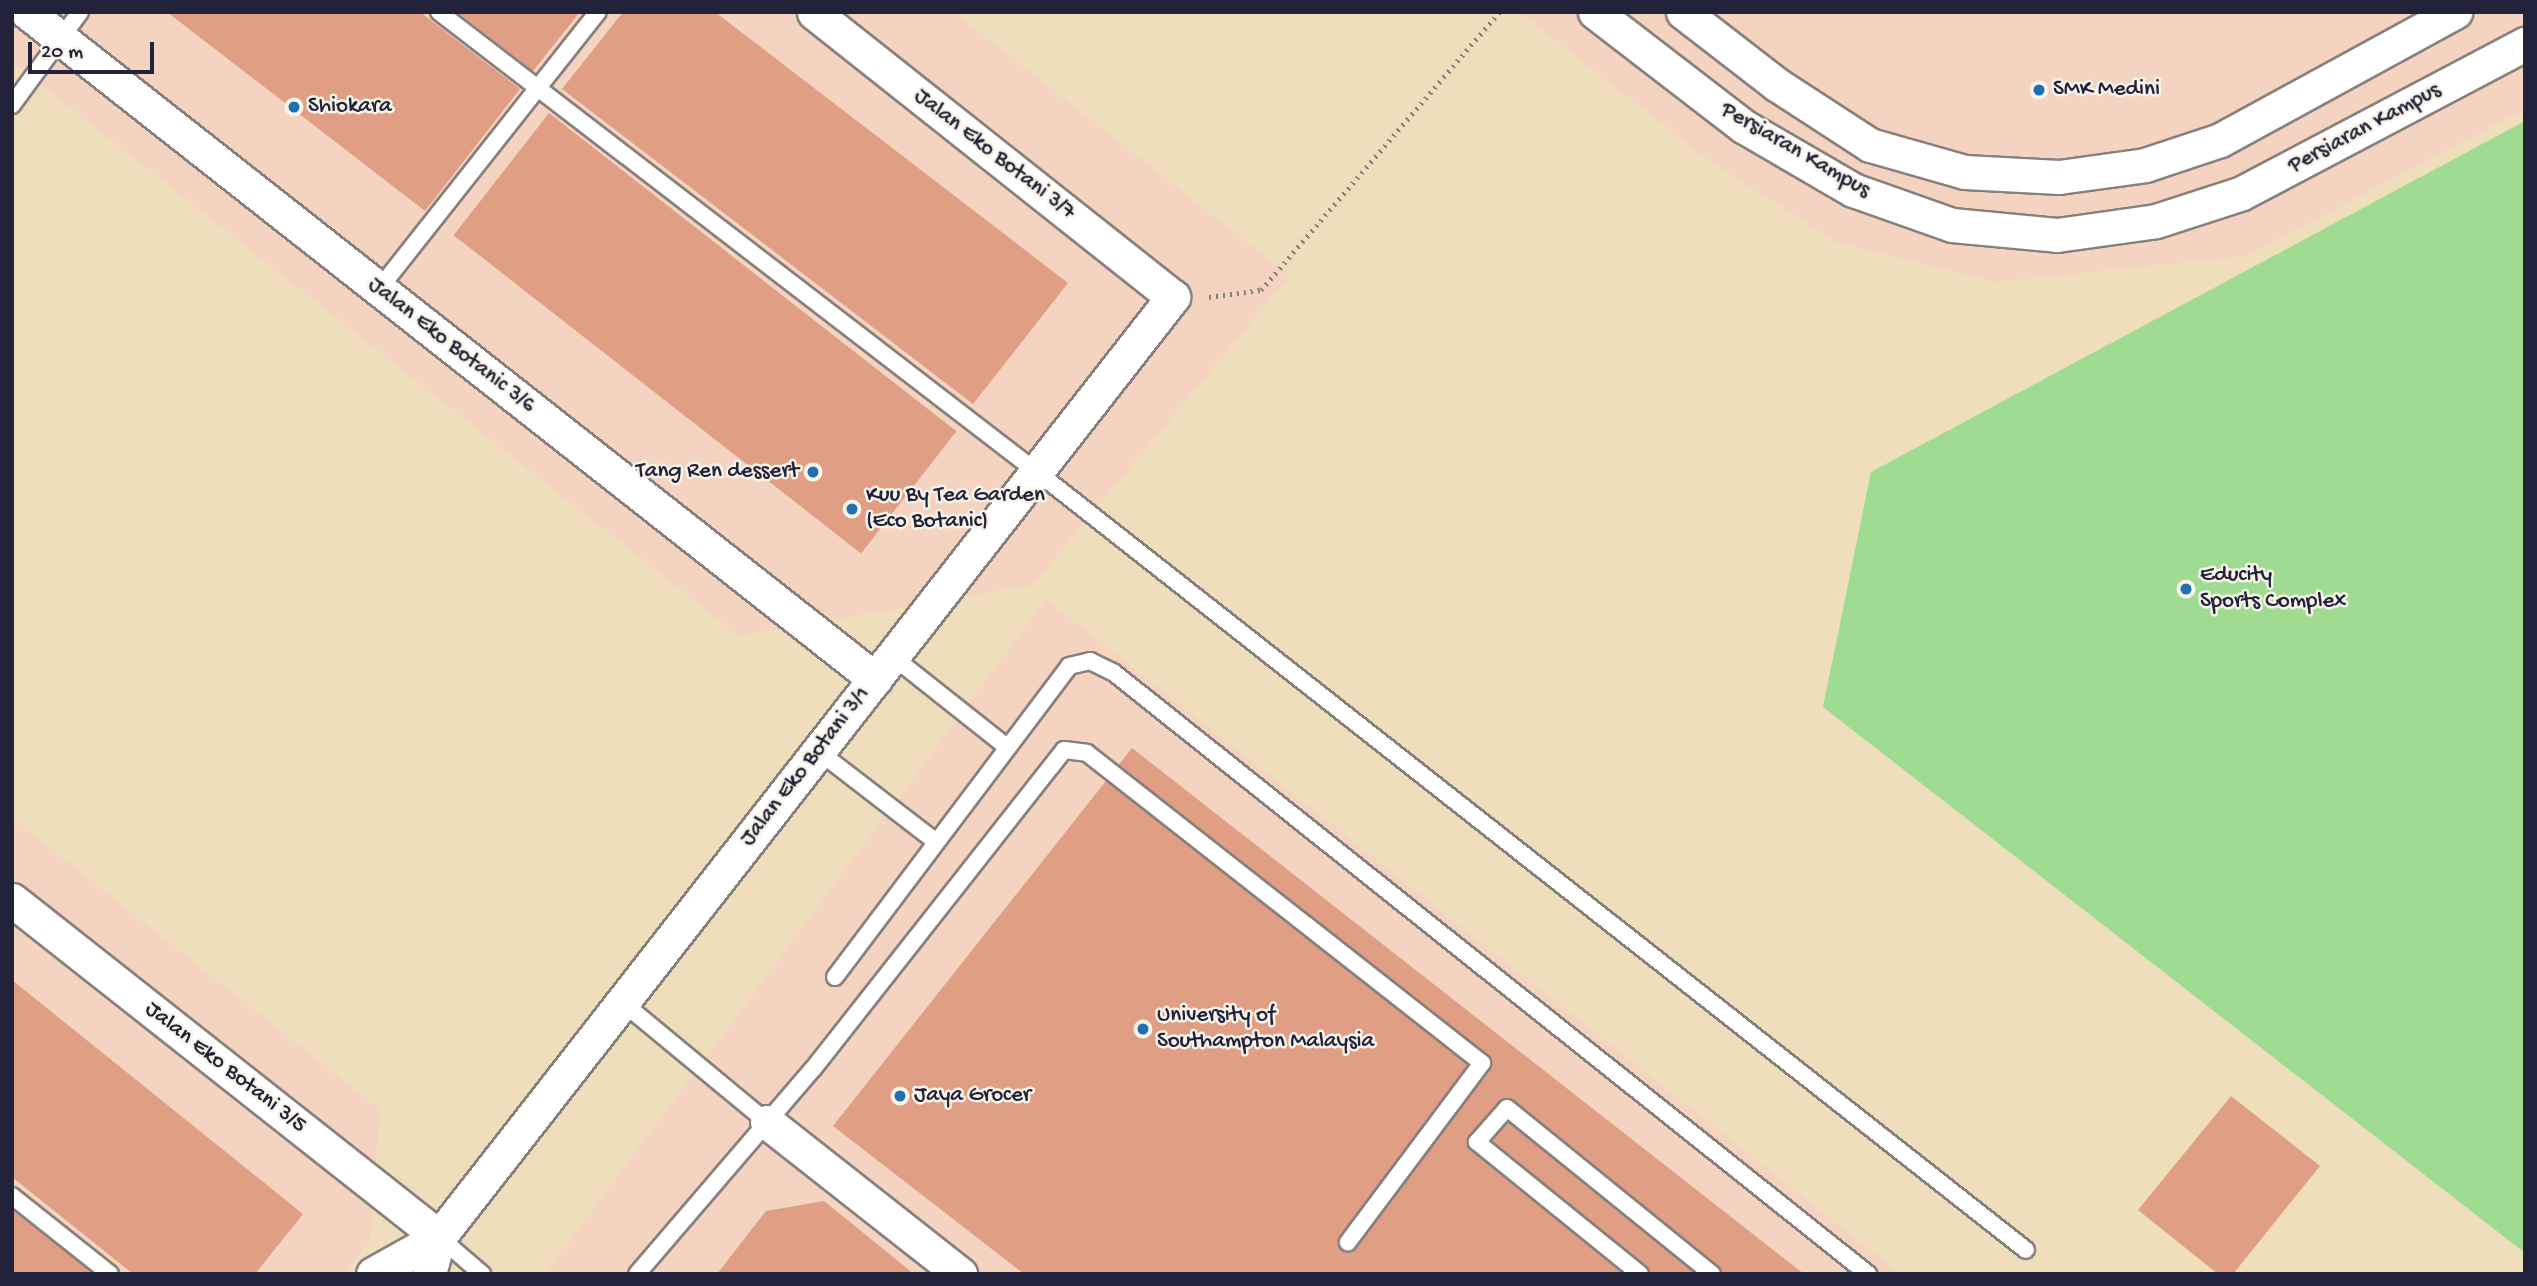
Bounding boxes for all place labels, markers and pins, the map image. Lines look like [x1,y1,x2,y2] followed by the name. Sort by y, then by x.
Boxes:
[2053,76,2160,104] place label: SMK Medini
[2031,82,2047,98] marker: SMK Medini
[308,93,392,121] place label: Shiokara
[286,99,302,115] marker: Shiokara
[636,458,799,486] place label: Tang Ren dessert
[805,464,821,480] marker: Tang Ren dessert
[866,482,1045,536] place label: Kuu By Tea Garden (Eco Botanic)
[844,501,860,517] marker: Kuu By Tea Garden (Eco Botanic)
[2200,562,2346,616] place label: Educity Sports Complex
[2178,581,2194,597] marker: Educity Sports Complex
[1157,1002,1374,1056] place label: University of Southampton Malaysia
[1135,1021,1151,1037] marker: University of Southampton Malaysia
[914,1082,1031,1110] place label: Jaya Grocer
[892,1088,908,1104] marker: Jaya Grocer

